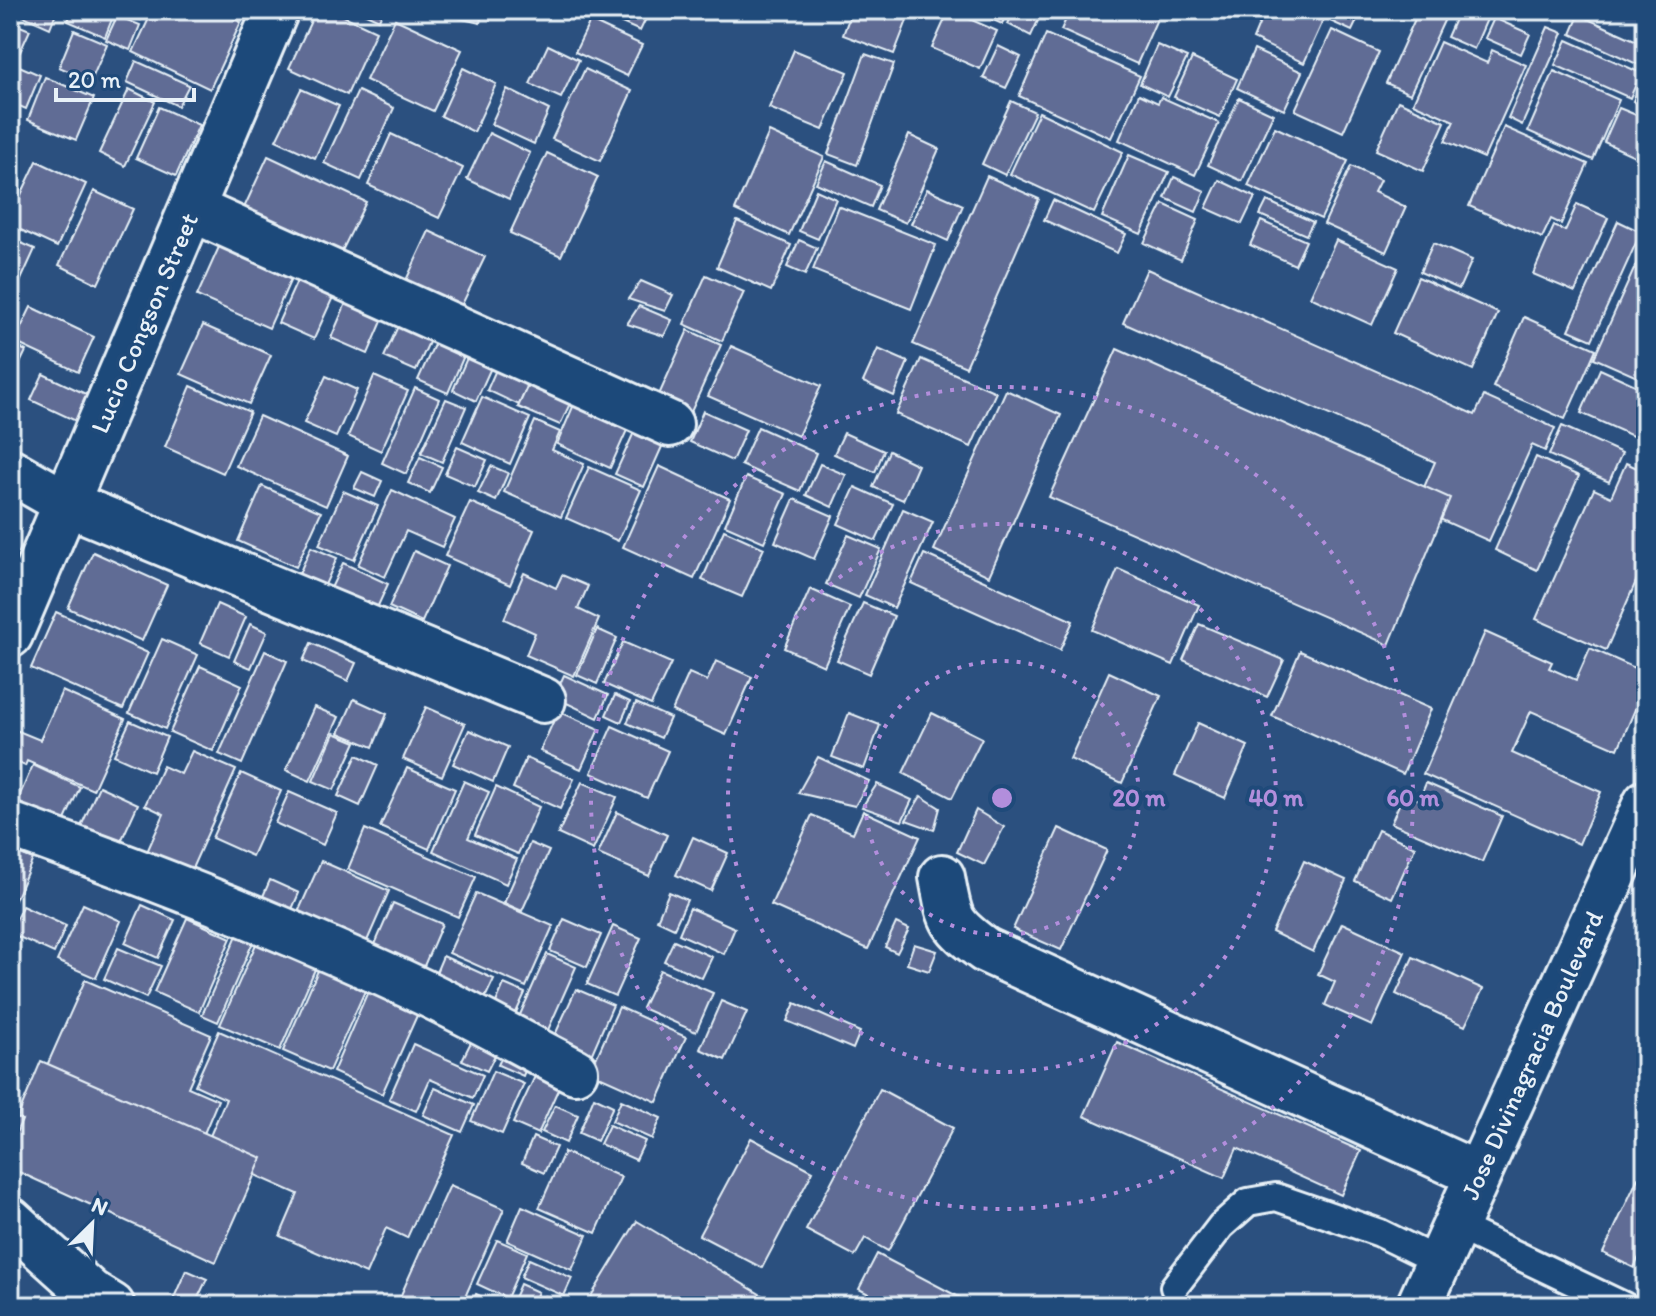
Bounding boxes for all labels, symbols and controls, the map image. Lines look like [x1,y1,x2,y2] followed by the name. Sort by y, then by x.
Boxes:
[56,52,194,102] scale bar
[68,65,121,94] text: 20 m
[83,208,205,438] street label: Lucio Congson Street
[1113,783,1166,812] text: 20 m
[1249,783,1304,812] text: 40 m
[1386,783,1440,812] text: 60 m
[988,784,1016,812] centre of rings
[1454,905,1611,1204] street label: Jose Divinagracia Boulevard
[52,1184,132,1264] north arrow
[88,1191,112,1222] text: N

